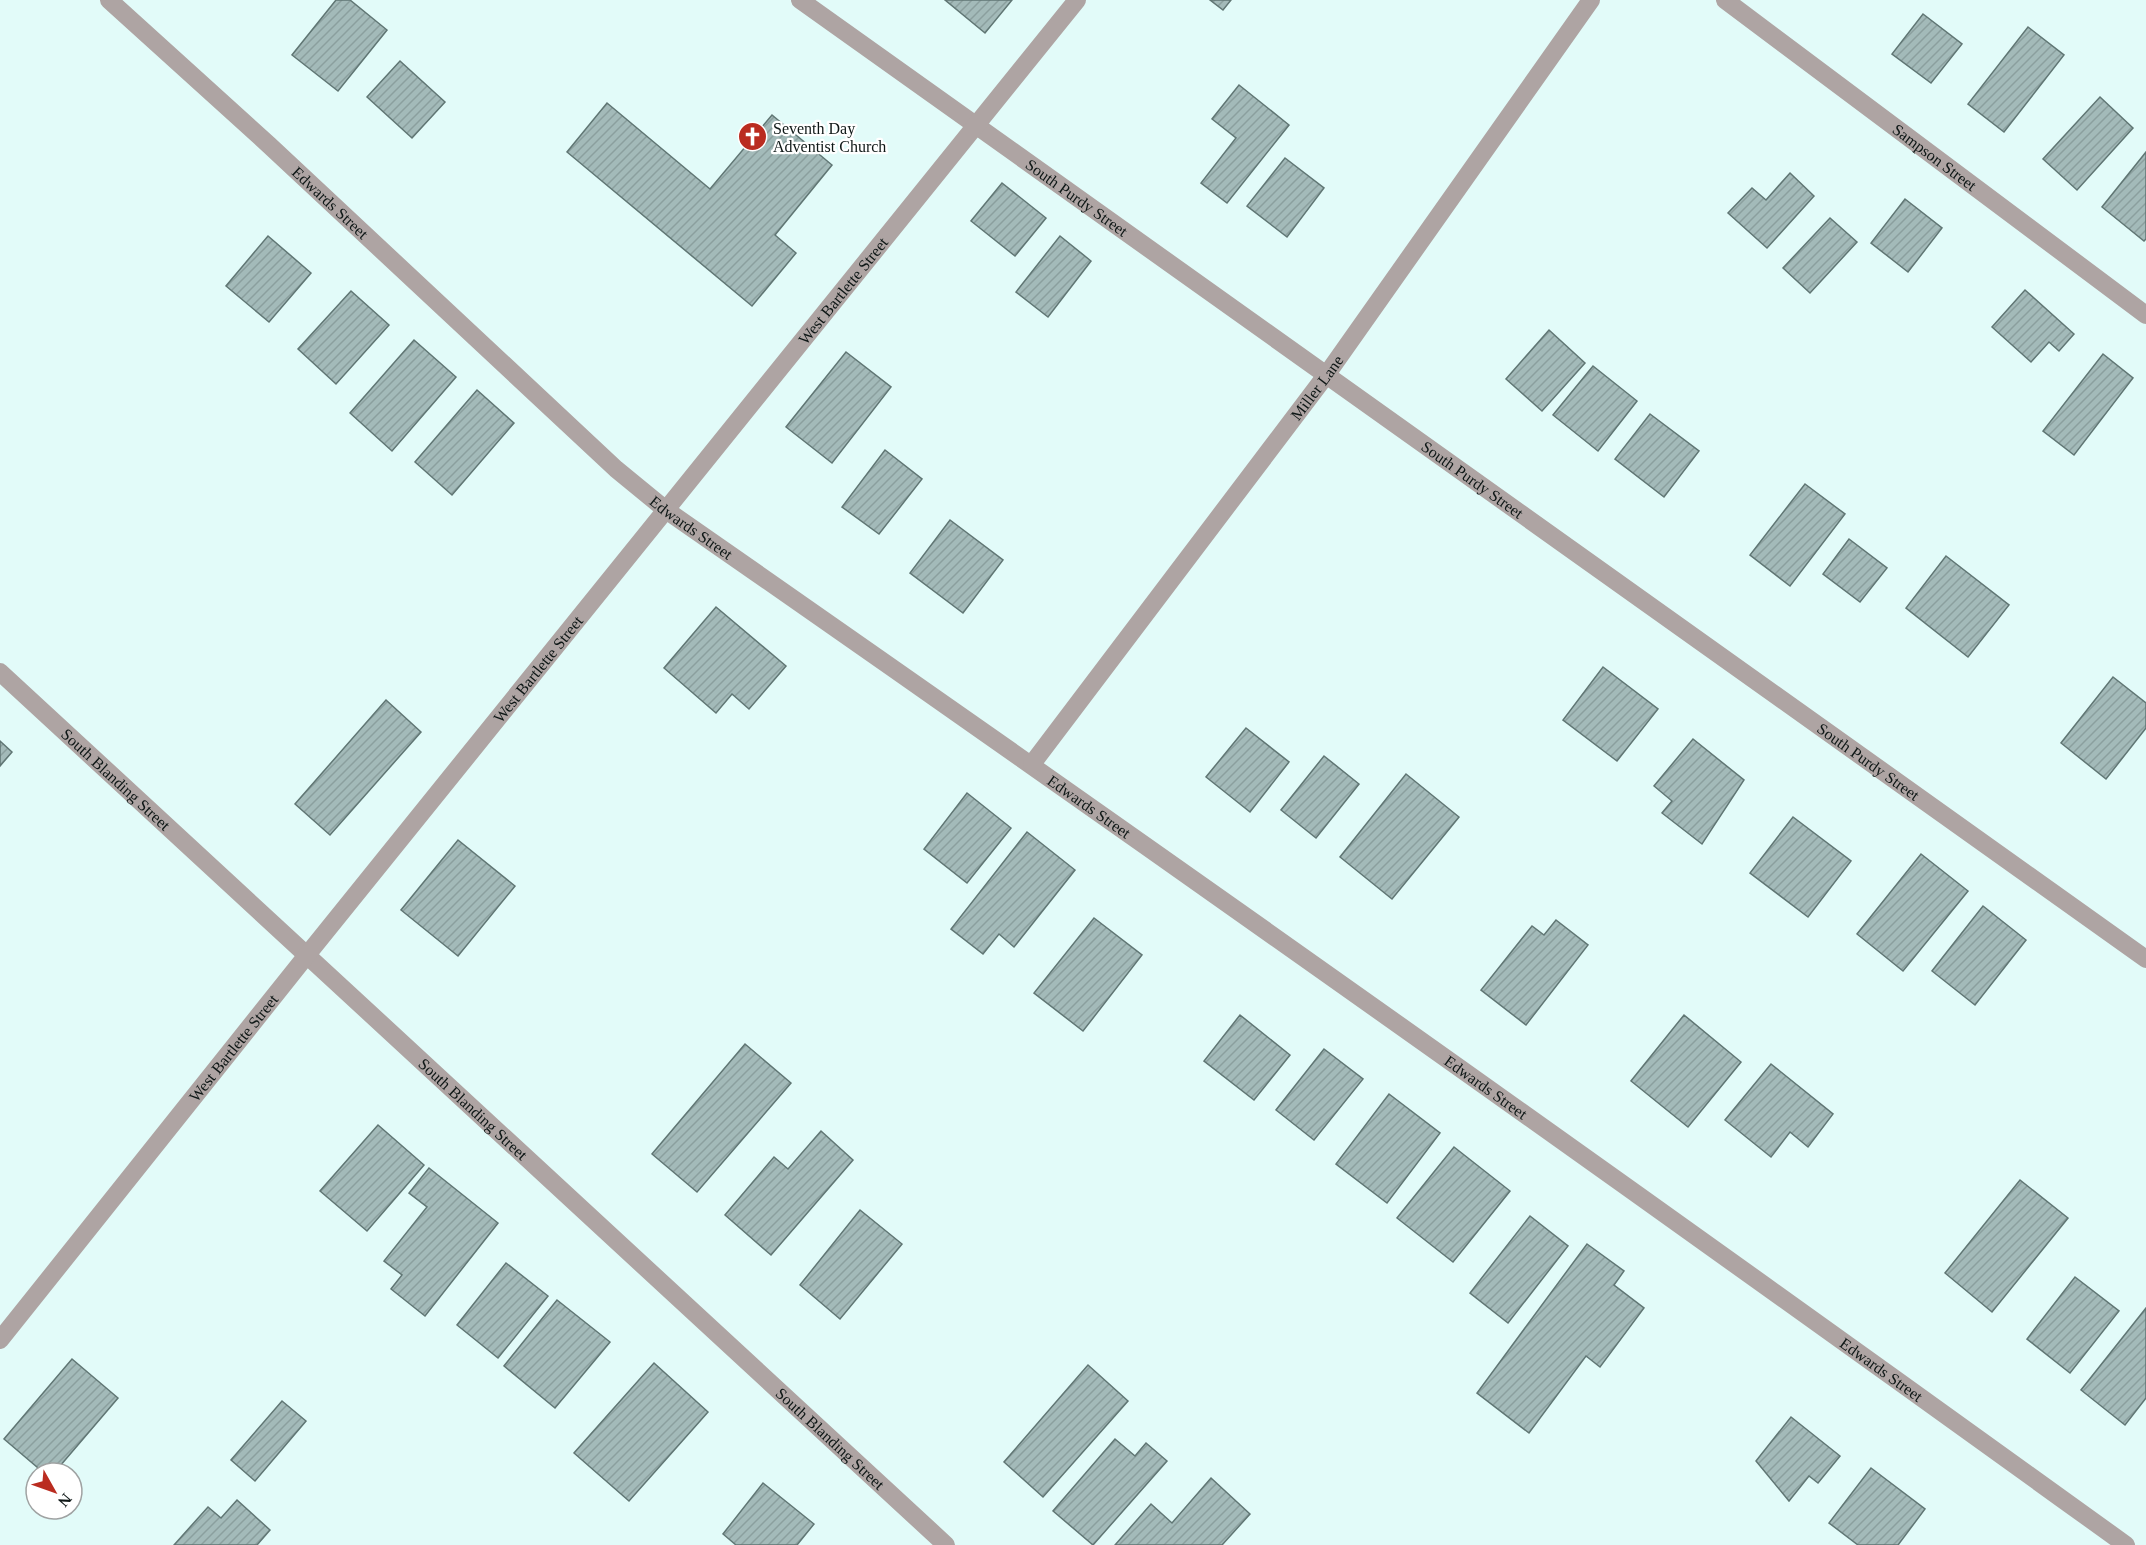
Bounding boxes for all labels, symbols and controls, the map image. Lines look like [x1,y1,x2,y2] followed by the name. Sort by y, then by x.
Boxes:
[773,120,886,155] place label: Seventh Day Adventist Church
[1890,120,1980,194] street label: Sampson Street
[736,121,768,153] church icon: Seventh Day Adventist Church
[1023,155,1132,240] street label: South Purdy Street
[289,163,372,242] street label: Edwards Street
[795,233,891,347] street label: West Bartlette Street
[1287,352,1346,423] street label: Miller Lane
[1419,437,1527,522] street label: South Purdy Street
[647,492,736,563] street label: Edwards Street
[490,612,586,726] street label: West Bartlette Street
[1814,719,1923,804] street label: South Purdy Street
[58,725,174,834] street label: South Blanding Street
[1045,771,1134,842] street label: Edwards Street
[185,990,281,1105] street label: West Bartlette Street
[1441,1052,1531,1122] street label: Edwards Street
[416,1055,531,1163] street label: South Blanding Street
[1837,1334,1927,1405] street label: Edwards Street
[773,1384,889,1493] street label: South Blanding Street
[24,1461,84,1521] north arrow
[55,1490,75,1511] text: N

